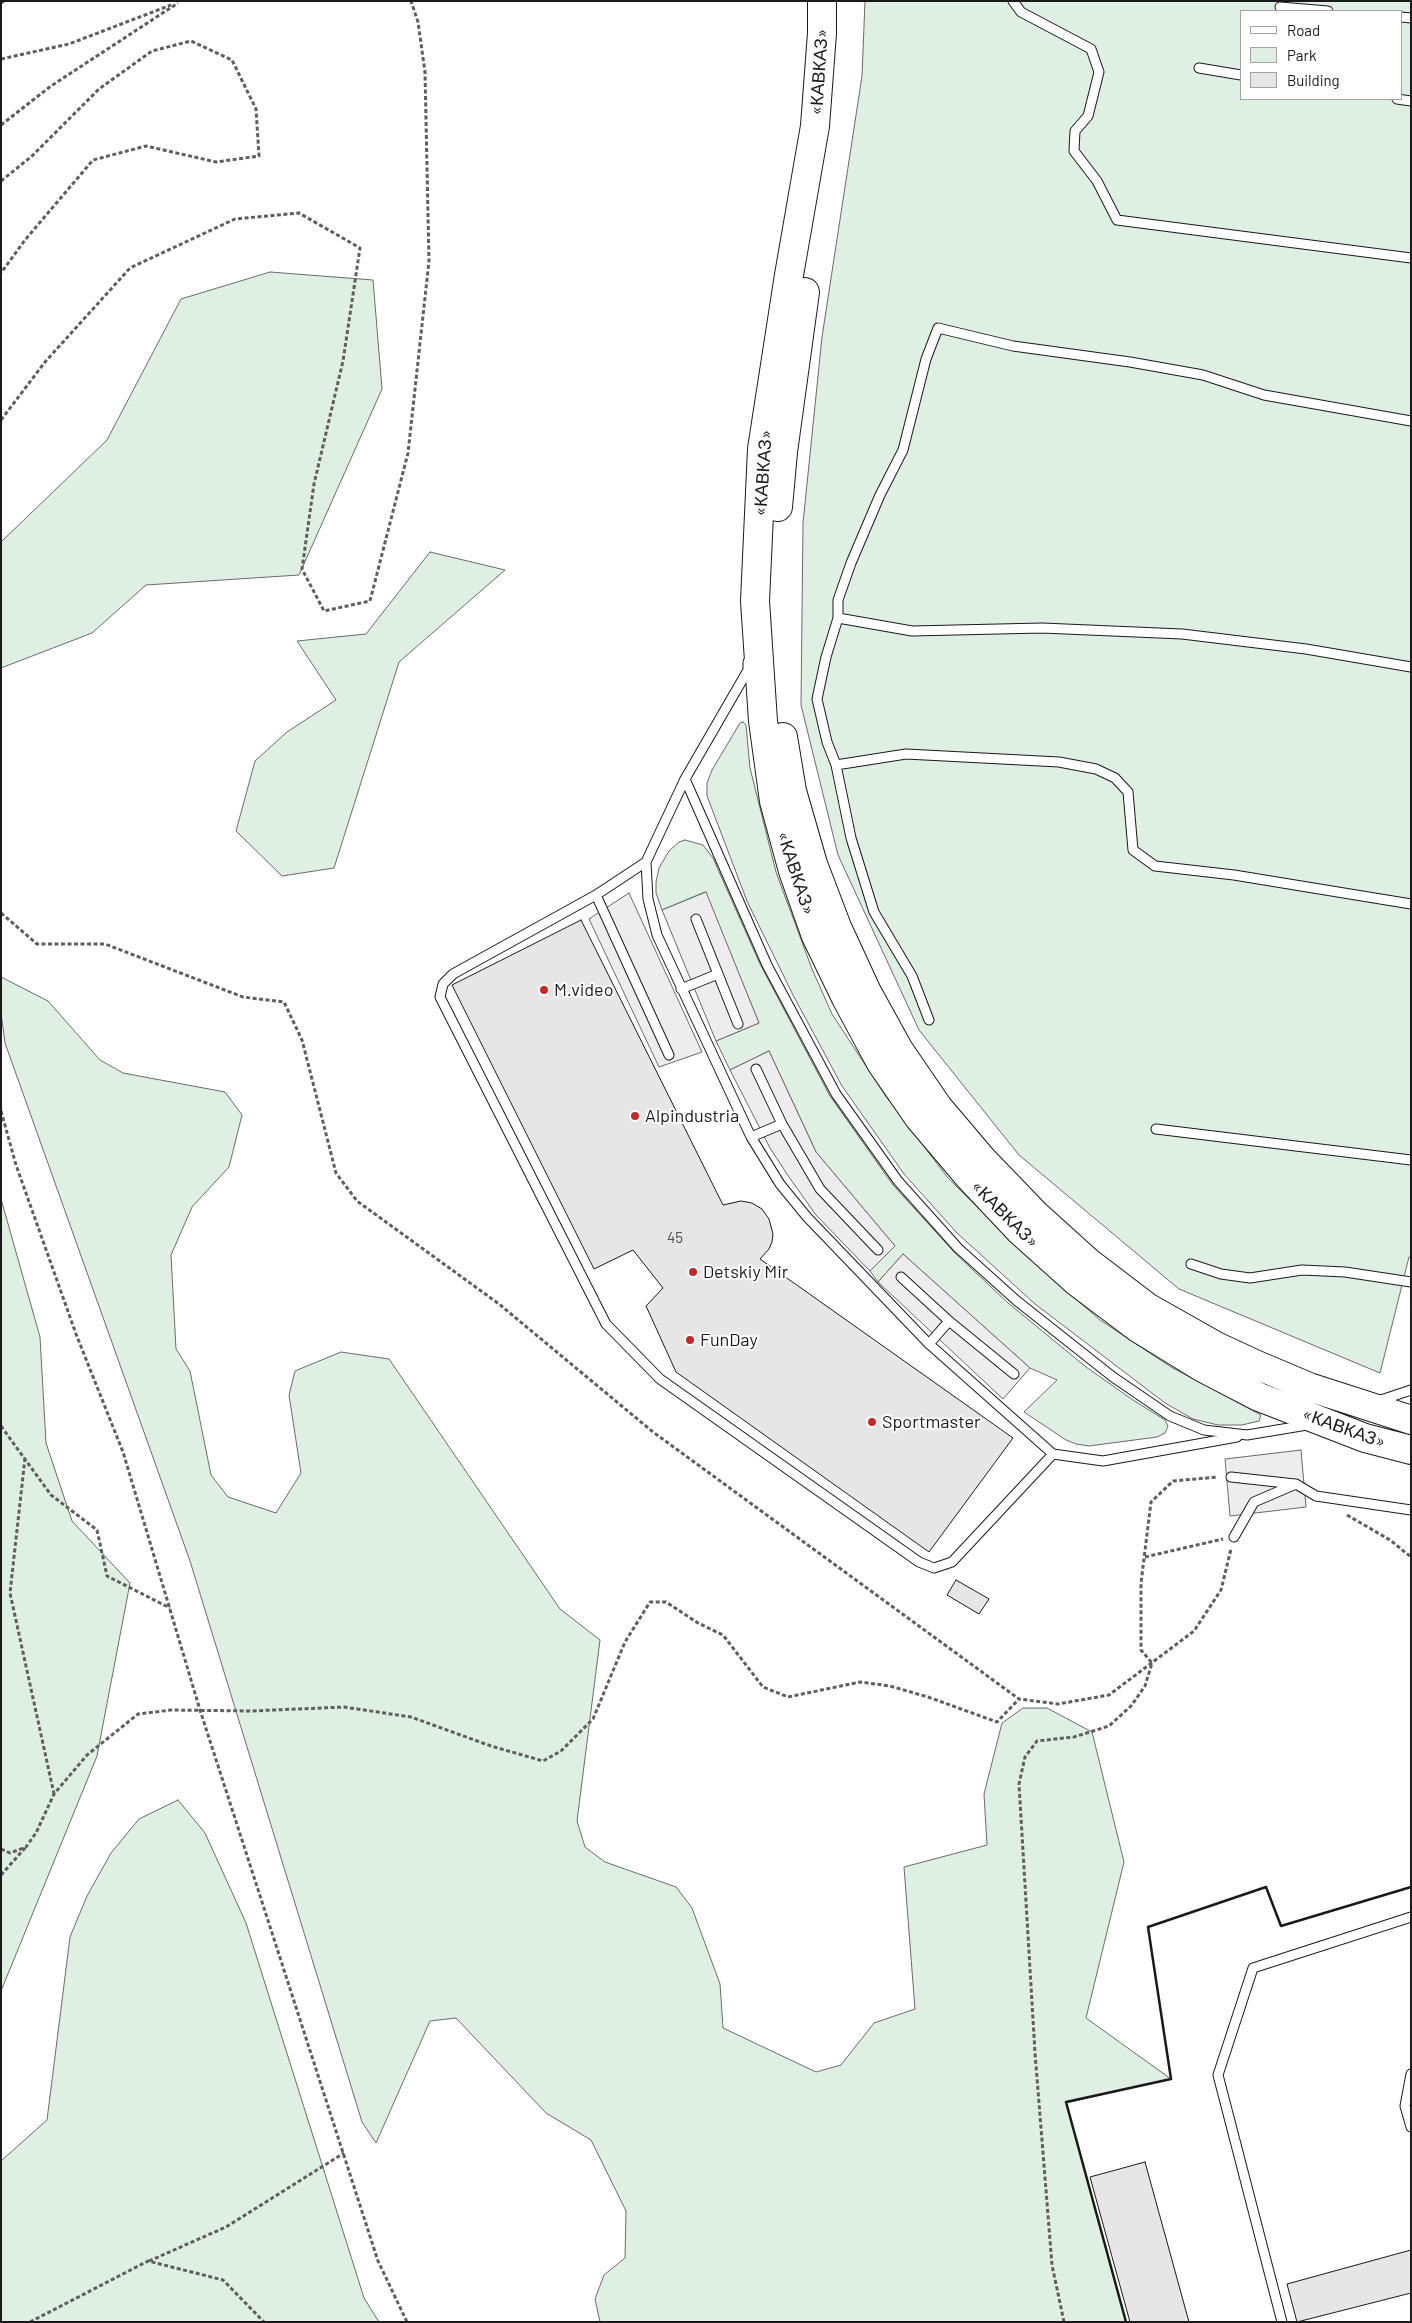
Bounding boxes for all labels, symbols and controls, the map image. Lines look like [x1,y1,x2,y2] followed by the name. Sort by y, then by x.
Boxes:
[1240,10,1402,100] legend
[1287,21,1320,39] text: Road
[805,28,833,116] street label: «КАВКАЗ»
[1287,46,1316,64] text: Park
[1287,71,1340,89] text: Building
[749,429,777,517] street label: «КАВКАЗ»
[772,828,820,918] street label: «КАВКАЗ»
[554,979,614,1001] place label: M.video
[538,984,550,996] marker: M.video
[645,1105,739,1127] place label: Alpindustria
[629,1110,641,1122] marker: Alpindustria
[967,1176,1043,1252] street label: «КАВКАЗ»
[667,1229,683,1247] house number: 45
[703,1261,788,1283] place label: Detskiy Mir
[687,1266,699,1278] marker: Detskiy Mir
[700,1329,758,1351] place label: FunDay
[684,1334,696,1346] marker: FunDay
[1299,1403,1389,1453] street label: «КАВКАЗ»
[882,1411,981,1433] place label: Sportmaster
[866,1416,878,1428] marker: Sportmaster

